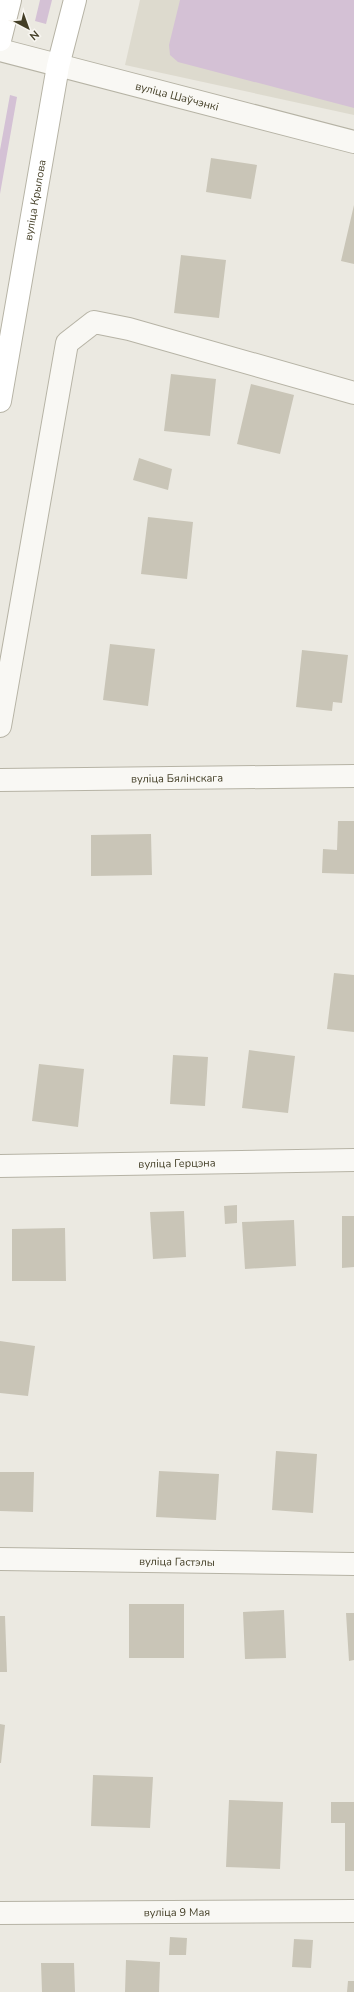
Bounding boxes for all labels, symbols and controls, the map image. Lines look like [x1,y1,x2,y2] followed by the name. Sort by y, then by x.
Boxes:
[8,8,48,48] north arrow
[26,27,42,44] text: N
[134,79,220,115] street label: вуліца Шаўчэнкі
[21,158,50,242] street label: вуліца Крылова
[131,770,223,787] street label: вуліца Бялінскага
[138,1155,216,1172] street label: вуліца Герцэна
[139,1554,215,1570] street label: вуліца Гастэлы
[144,1905,210,1920] street label: вуліца 9 Мая

